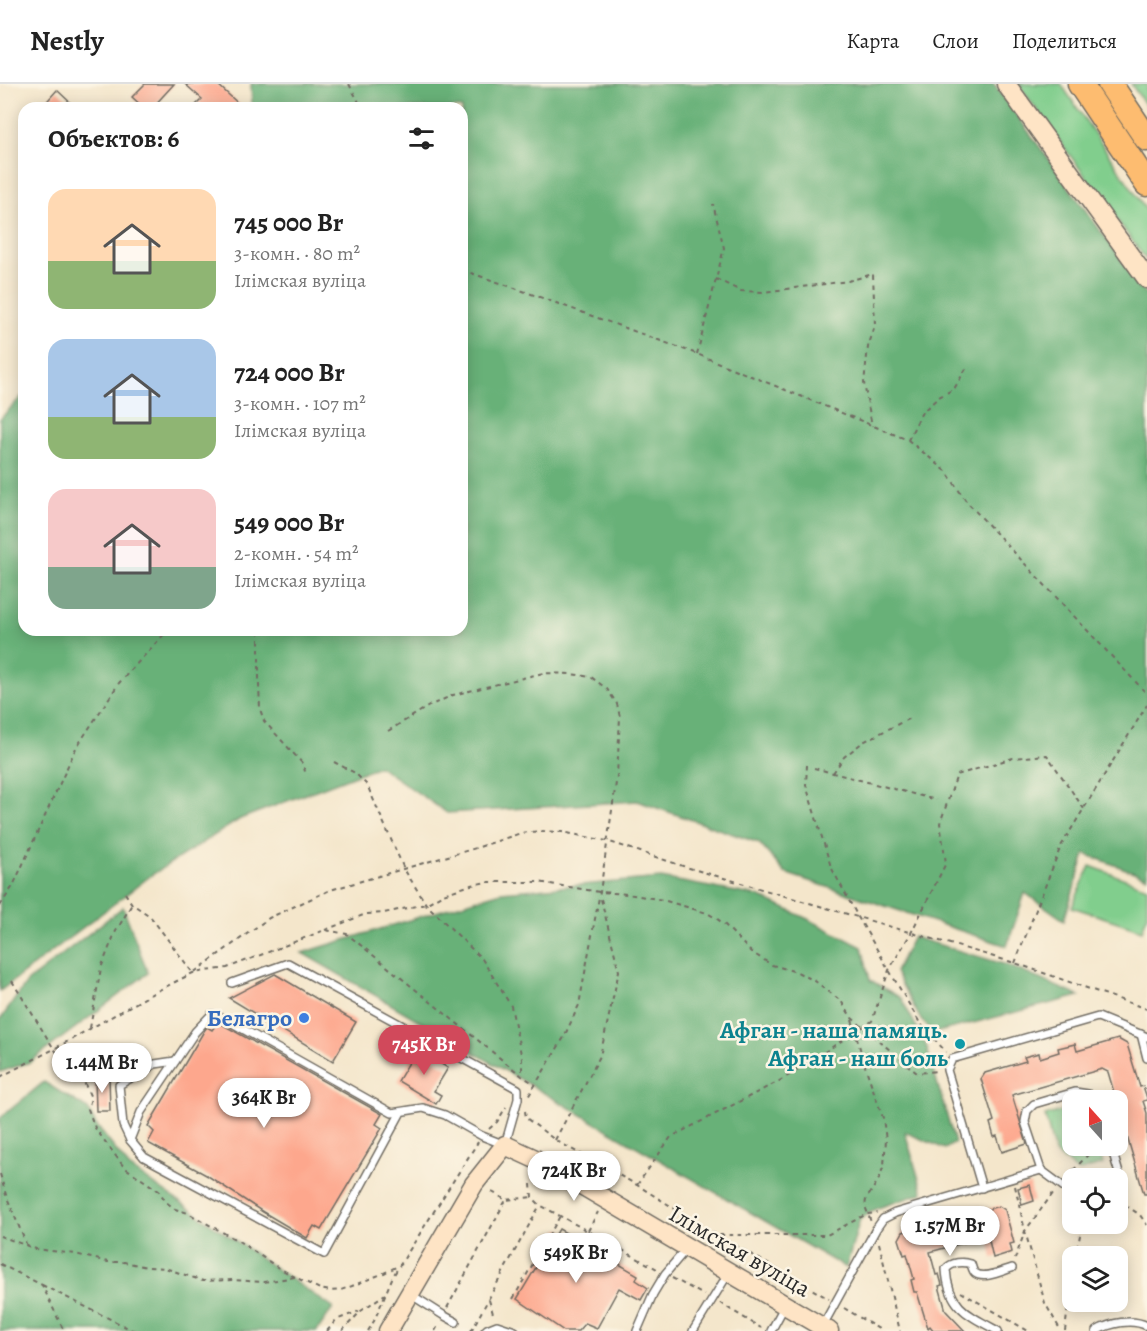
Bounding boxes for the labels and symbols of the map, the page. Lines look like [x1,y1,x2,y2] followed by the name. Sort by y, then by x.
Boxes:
[207,1002,292,1034] place label: Белагро
[297,1011,311,1025] marker: Белагро
[719,1014,948,1074] place label: Афган - наша памяць. Афган - наш боль
[369,1025,479,1076] pin: 745K Br
[953,1037,967,1051] marker: Афган - наша памяць. Афган - наш боль
[40,1043,164,1094] pin: 1.44M Br
[209,1078,319,1129] pin: 364K Br
[1062,1090,1128,1156] north arrow
[519,1151,629,1202] pin: 724K Br
[663,1197,817,1305] street label: Ілімская вуліца
[888,1206,1012,1257] pin: 1.57M Br
[521,1233,631,1284] pin: 549K Br

